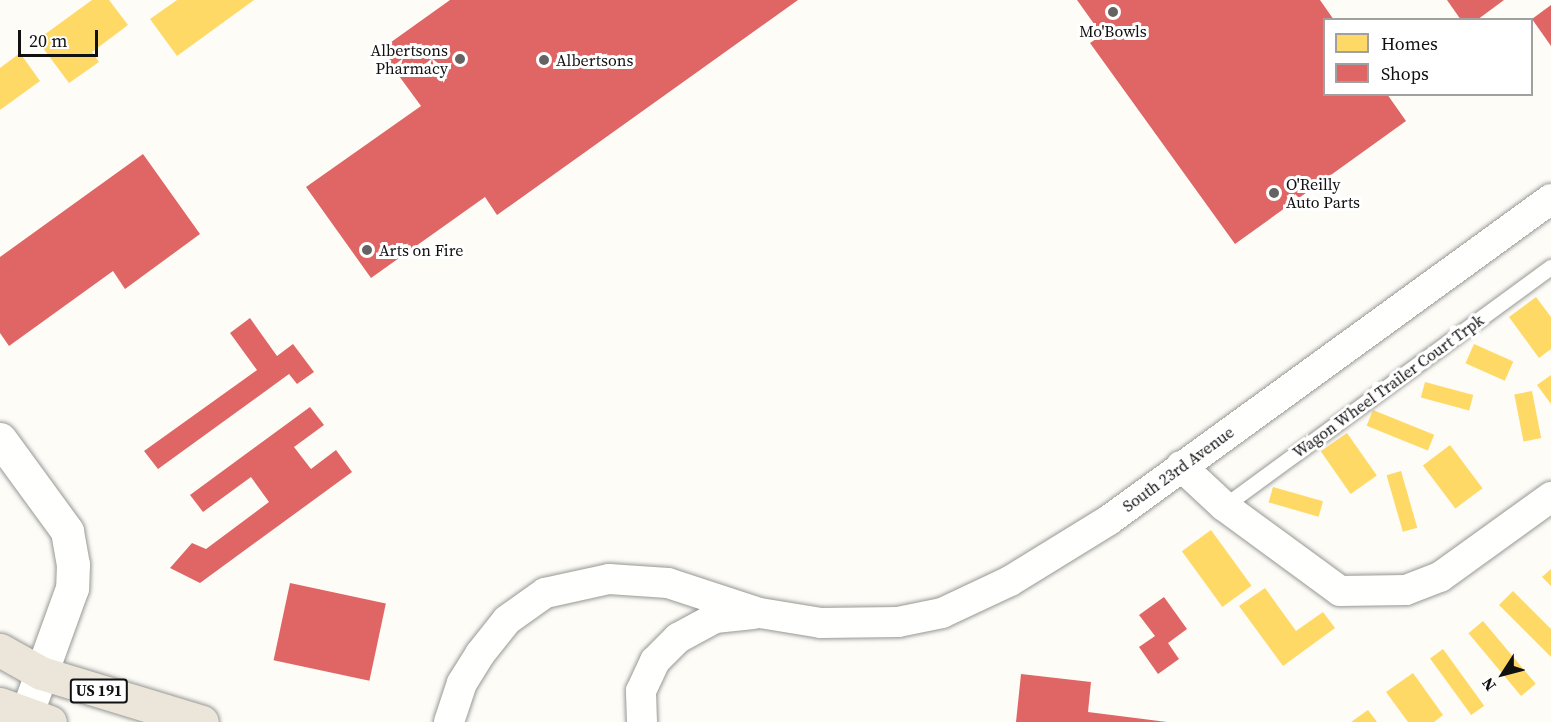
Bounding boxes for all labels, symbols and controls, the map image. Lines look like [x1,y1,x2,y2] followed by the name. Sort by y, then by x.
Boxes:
[1106,5,1120,19] marker: Mo'Bowls
[21,18,100,56] scale bar
[1323,18,1533,96] legend
[1079,21,1147,41] place label: Mo'Bowls
[29,28,67,53] text: 20 m
[1381,31,1438,56] text: Homes
[371,40,448,78] place label: Albertsons Pharmacy
[556,50,633,70] place label: Albertsons
[453,52,467,66] marker: Albertsons Pharmacy
[537,53,551,67] marker: Albertsons
[1381,61,1429,86] text: Shops
[1286,174,1360,212] place label: O'Reilly Auto Parts
[1267,186,1281,200] marker: O'Reilly Auto Parts
[379,240,463,260] place label: Arts on Fire
[360,243,374,257] marker: Arts on Fire
[1288,310,1488,462] street label: Wagon Wheel Trailer Court Trpk
[1119,422,1237,516] street label: South 23rd Avenue
[1473,644,1533,704] north arrow
[1476,673,1501,696] text: N
[69,679,129,703] road number: US 191

